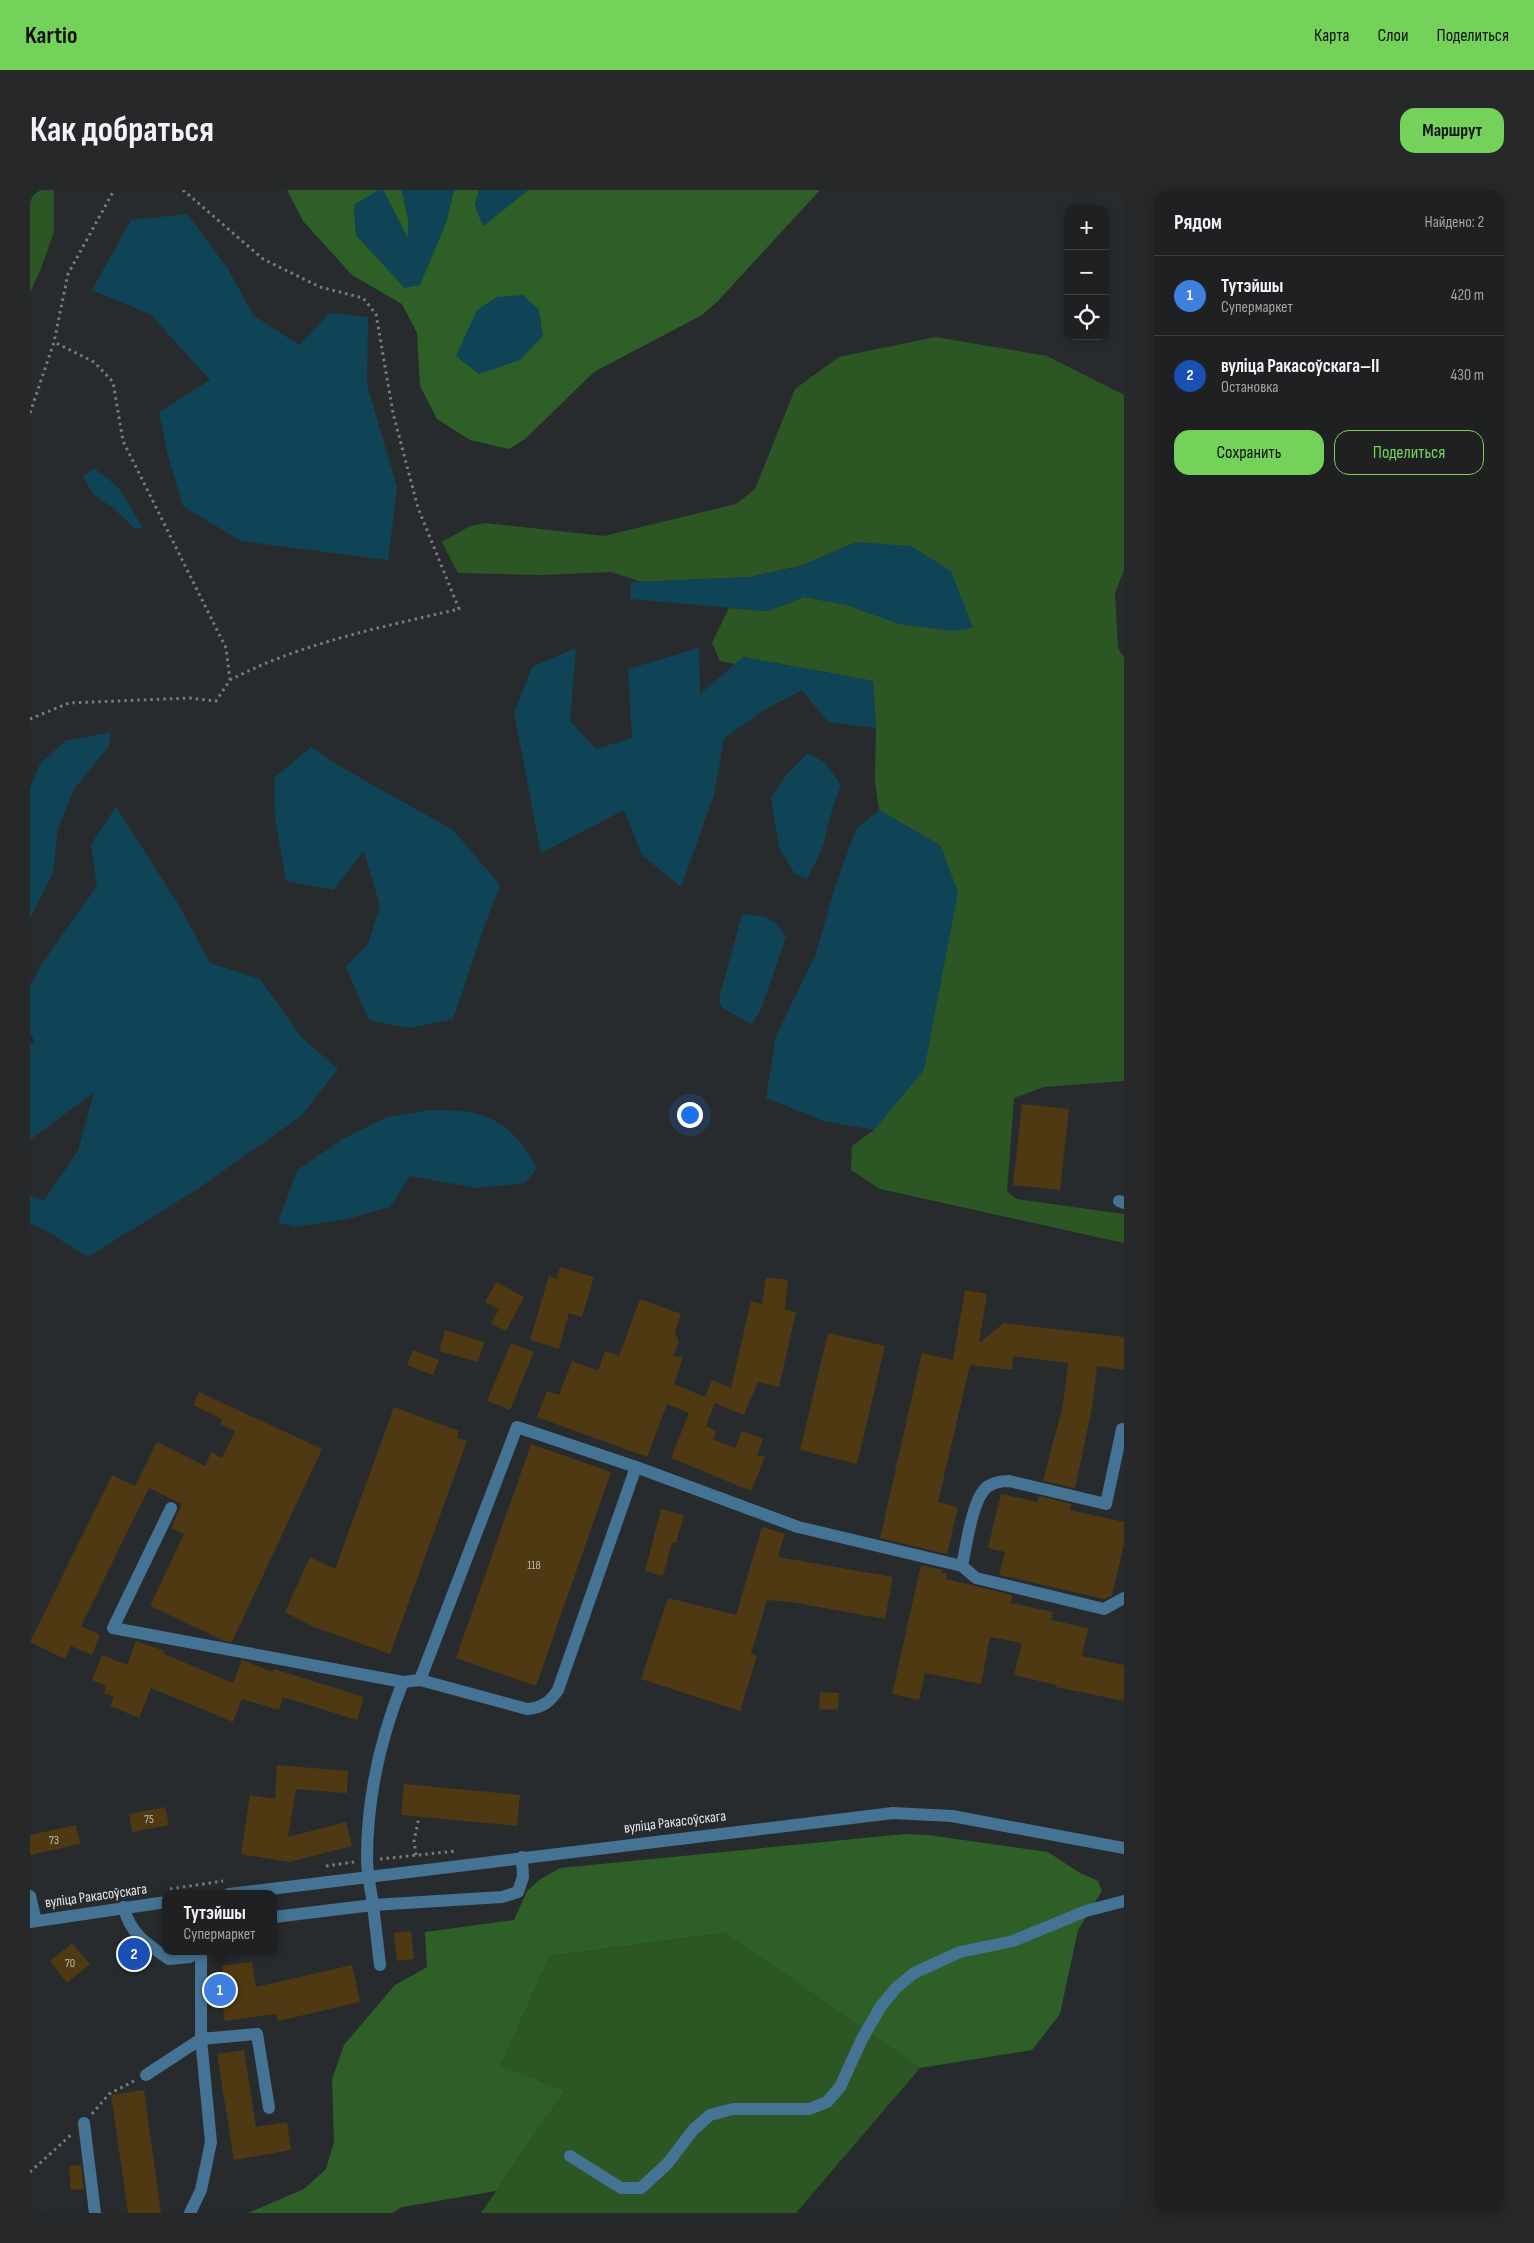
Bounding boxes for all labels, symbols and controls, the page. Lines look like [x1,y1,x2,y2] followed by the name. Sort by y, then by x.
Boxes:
[25,21,77,50] text: Kartio
[1314,25,1350,46] text: Карта
[1378,25,1409,46] text: Слои
[1437,25,1509,46] text: Поделиться
[1400,108,1504,153] button: Маршрут
[30,109,214,152] text: Как добраться
[1064,205,1109,340] map controls
[1064,205,1109,250] button: +
[1174,210,1222,235] text: Рядом
[1425,213,1484,232] text: Найдено: 2
[1064,250,1109,295] button: −
[1221,275,1283,298] text: Тутэйшы
[1187,286,1193,305] text: 1
[1451,286,1484,305] text: 420 m
[1064,295,1109,340] button: locate
[1221,298,1293,317] text: Супермаркет
[1221,355,1379,378] text: вуліца Ракасоўскага–II
[1186,366,1194,385] text: 2
[1451,366,1484,385] text: 430 m
[1221,378,1278,397] text: Остановка
[1174,430,1324,475] button: Сохранить
[1334,430,1484,475] button: Поделиться
[677,1102,703,1128] your location
[527,1558,541,1573] house number: 118
[623,1806,727,1838] street label: вуліца Ракасоўскага
[144,1812,154,1827] house number: 75
[49,1833,59,1848] house number: 73
[44,1879,148,1913] street label: вуліца Ракасоўскага
[162,1890,277,1955] popup
[184,1902,246,1925] text: Тутэйшы
[184,1925,255,1944] text: Супермаркет
[118,1935,150,1973] pin: 2
[65,1956,75,1971] house number: 70
[204,1971,236,2009] pin: 1

